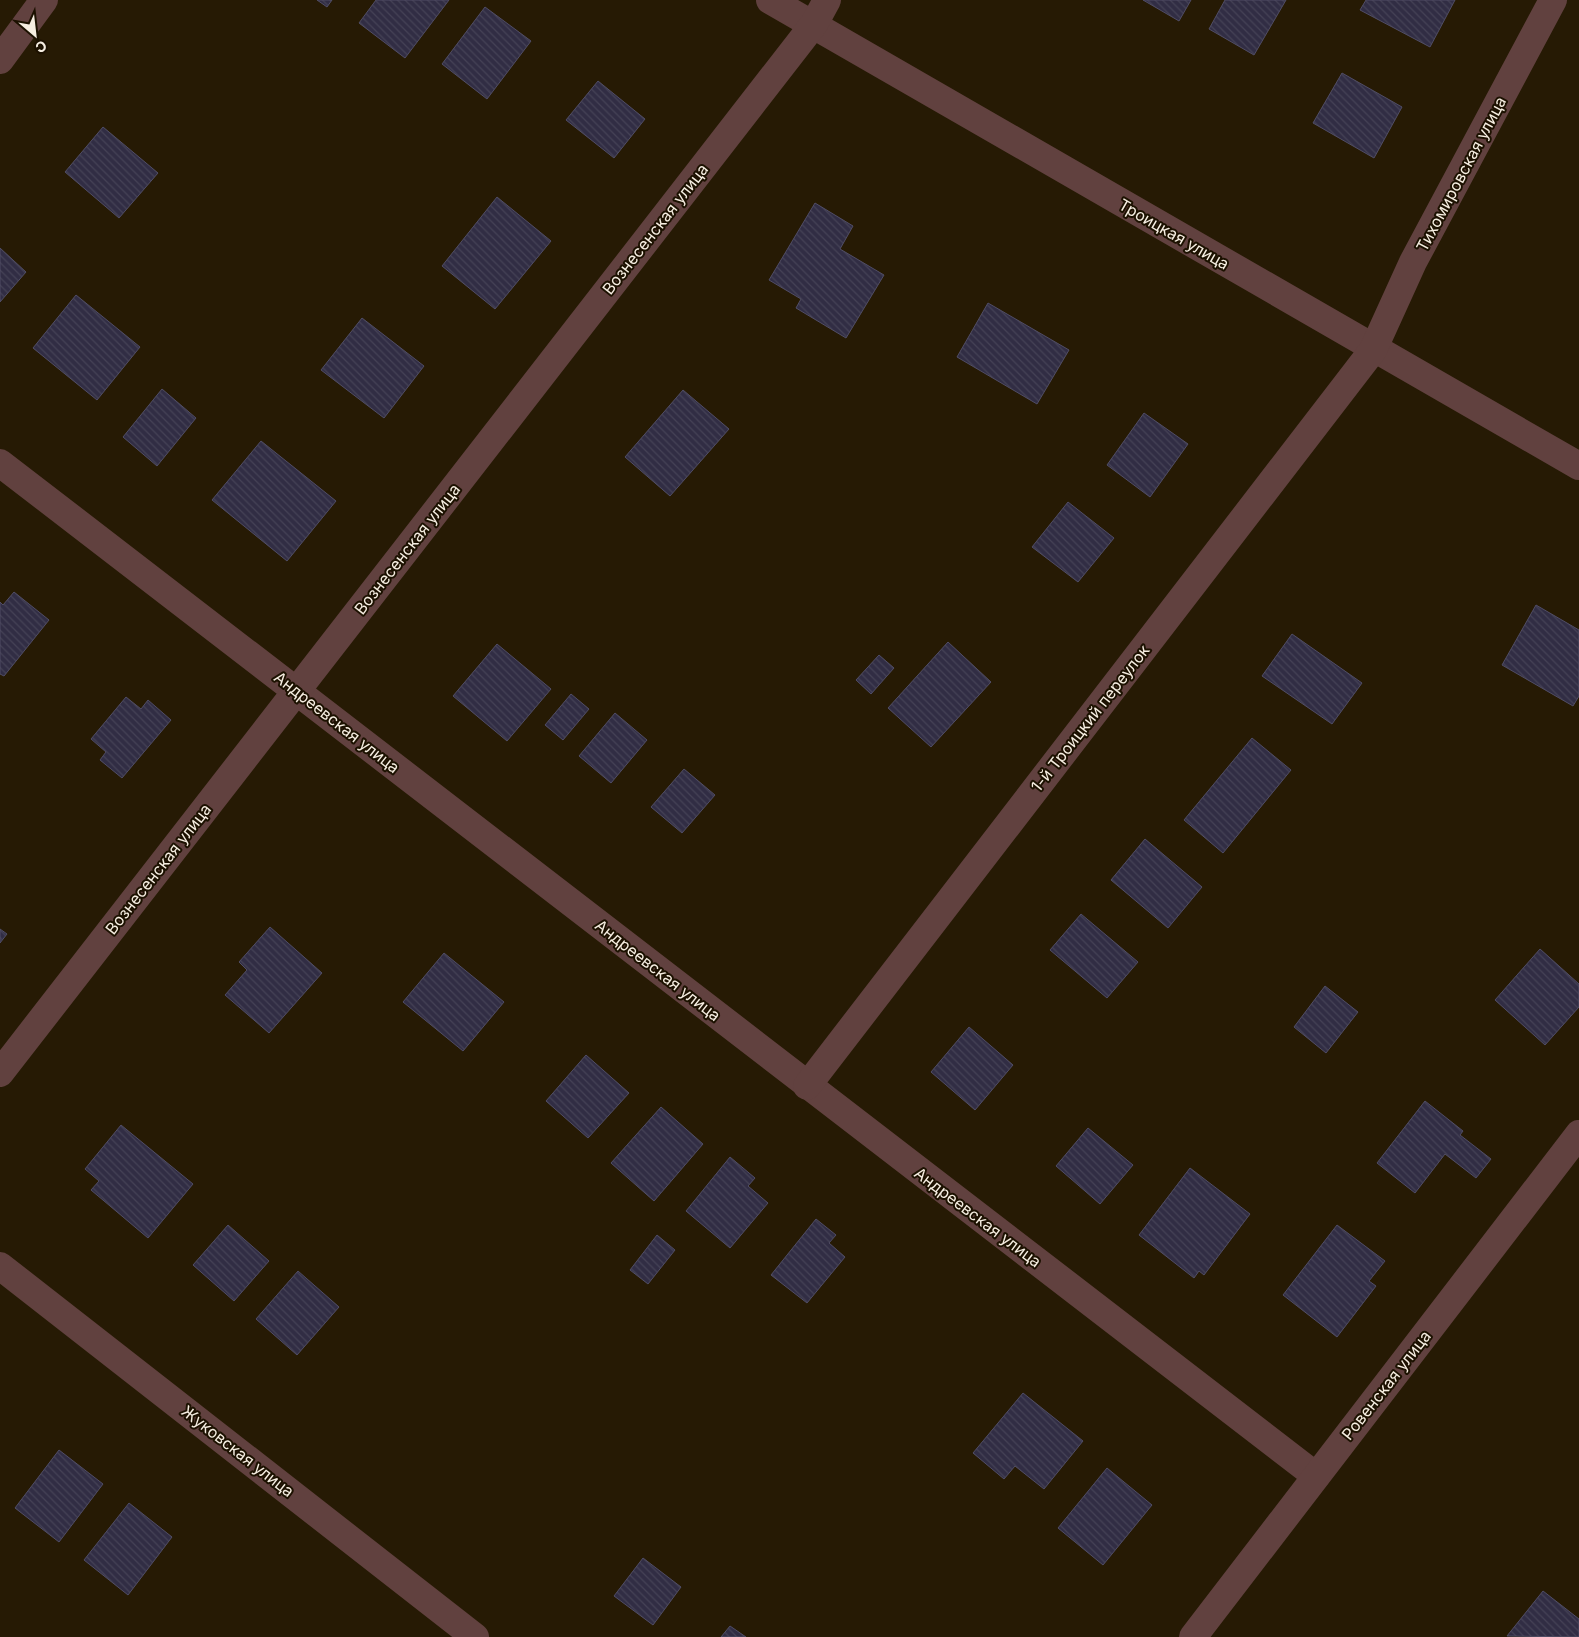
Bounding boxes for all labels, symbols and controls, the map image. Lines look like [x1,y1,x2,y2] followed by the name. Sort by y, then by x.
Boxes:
[10,10,60,60] north arrow
[33,37,50,57] text: С
[1412,93,1510,255] street label: Тихомировская улица
[598,160,712,298] street label: Вознесенская улица
[1115,194,1233,274] street label: Троицкая улица
[350,480,464,618] street label: Вознесенская улица
[1026,640,1154,795] street label: 1-й Троицкий переулок
[270,667,404,777] street label: Андреевская улица
[101,800,215,938] street label: Вознесенская улица
[591,915,725,1025] street label: Андреевская улица
[911,1163,1045,1271] street label: Андреевская улица
[1337,1326,1435,1444] street label: Ровенская улица
[178,1401,298,1501] street label: Жуковская улица

